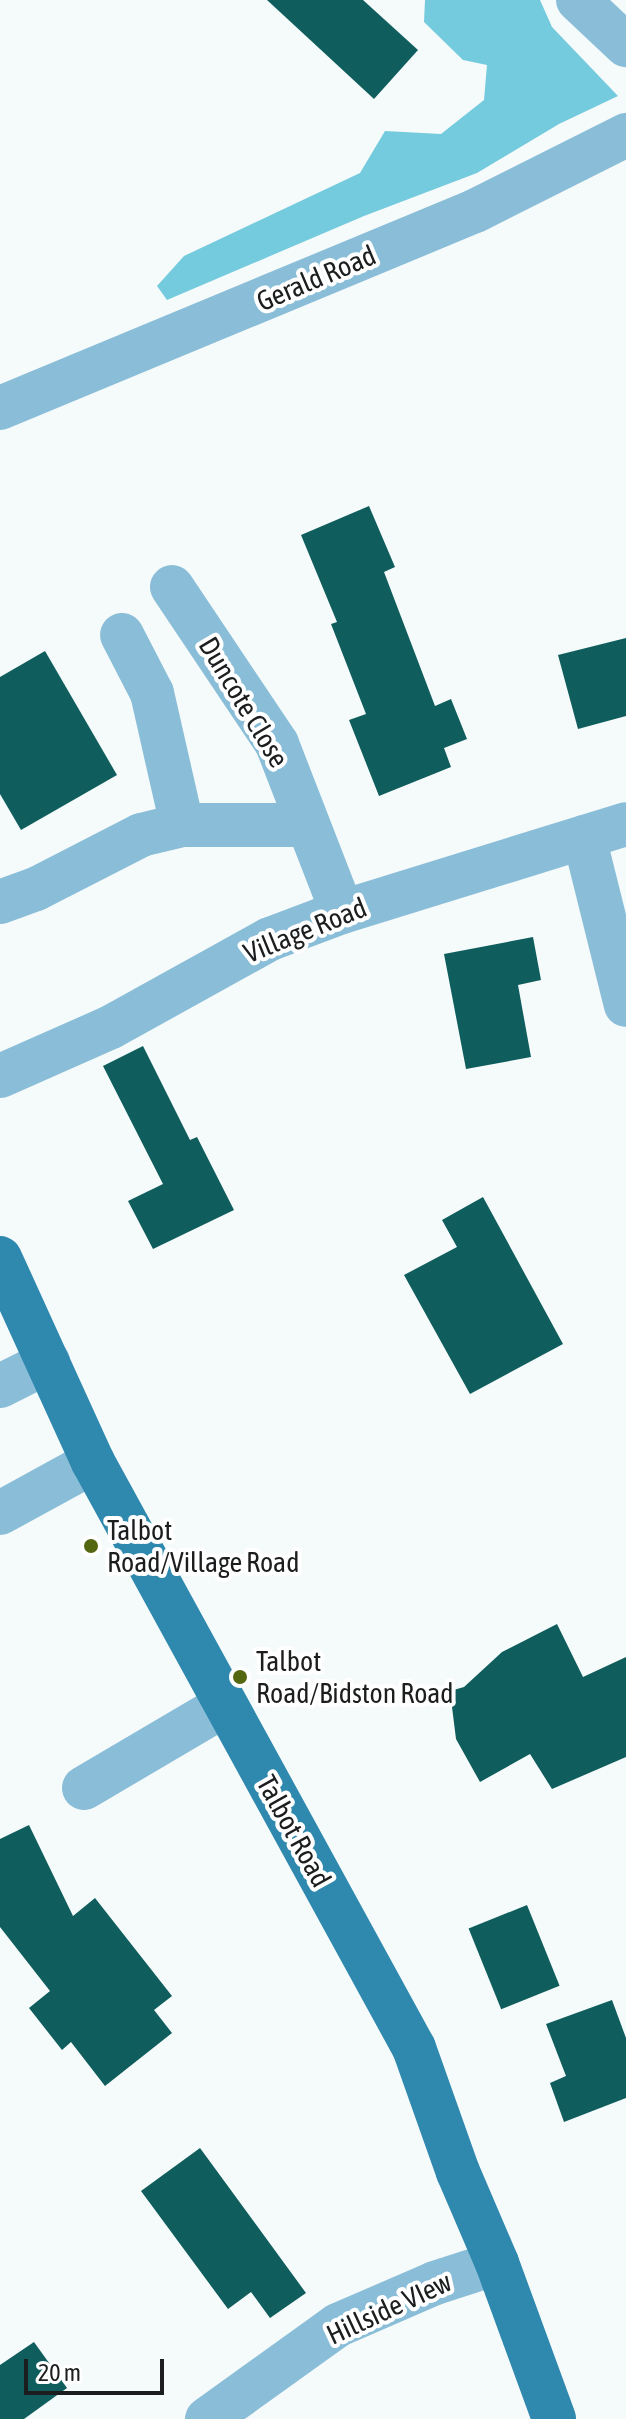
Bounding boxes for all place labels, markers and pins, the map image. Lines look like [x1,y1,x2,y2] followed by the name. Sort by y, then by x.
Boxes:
[107,1513,299,1579] place label: Talbot Road/Village Road
[82,1537,100,1555] marker: Talbot Road/Village Road
[256,1644,454,1710] place label: Talbot Road/Bidston Road
[231,1668,249,1686] marker: Talbot Road/Bidston Road

